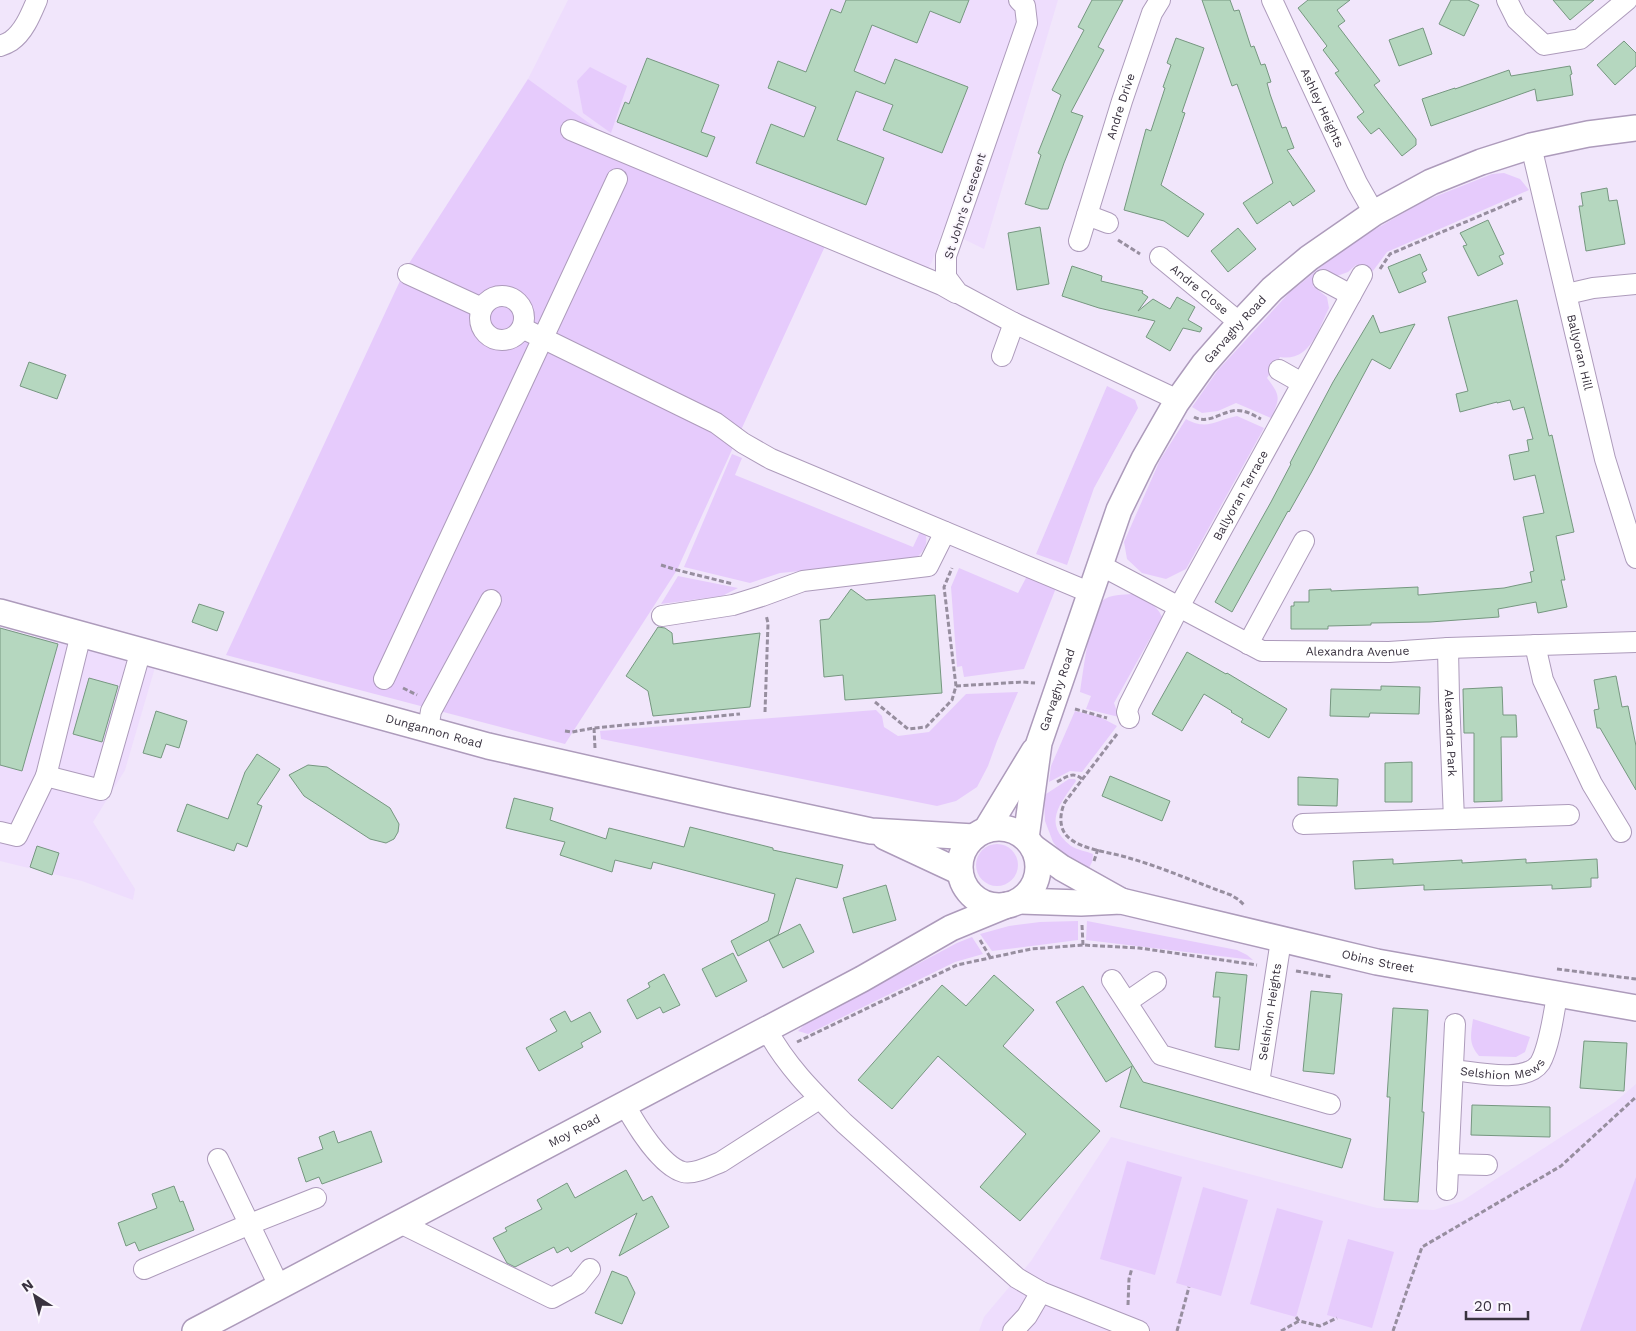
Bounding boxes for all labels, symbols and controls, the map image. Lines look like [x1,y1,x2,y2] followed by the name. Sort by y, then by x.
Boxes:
[1298,66,1347,150] street label: Ashley Heights
[1104,71,1138,141] street label: Andre Drive
[941,151,989,261] street label: St John's Crescent
[1167,261,1231,317] street label: Andre Close
[1201,293,1269,366] street label: Garvaghy Road
[1564,313,1596,392] street label: Ballyoran Hill
[1210,448,1271,543] street label: Ballyoran Terrace
[1306,644,1410,659] street label: Alexandra Avenue
[1037,647,1078,733] street label: Garvaghy Road
[1442,689,1459,777] street label: Alexandra Park
[384,711,484,751] street label: Dungannon Road
[1340,947,1415,975] street label: Obins Street
[1256,962,1284,1061] street label: Selshion Heights
[1459,1056,1548,1082] street label: Selshion Mews
[546,1111,603,1150] street label: Moy Road
[10,1271,60,1321] north arrow
[18,1276,36,1295] text: N
[1466,1288,1528,1320] scale bar
[1474,1297,1512,1315] text: 20 m

